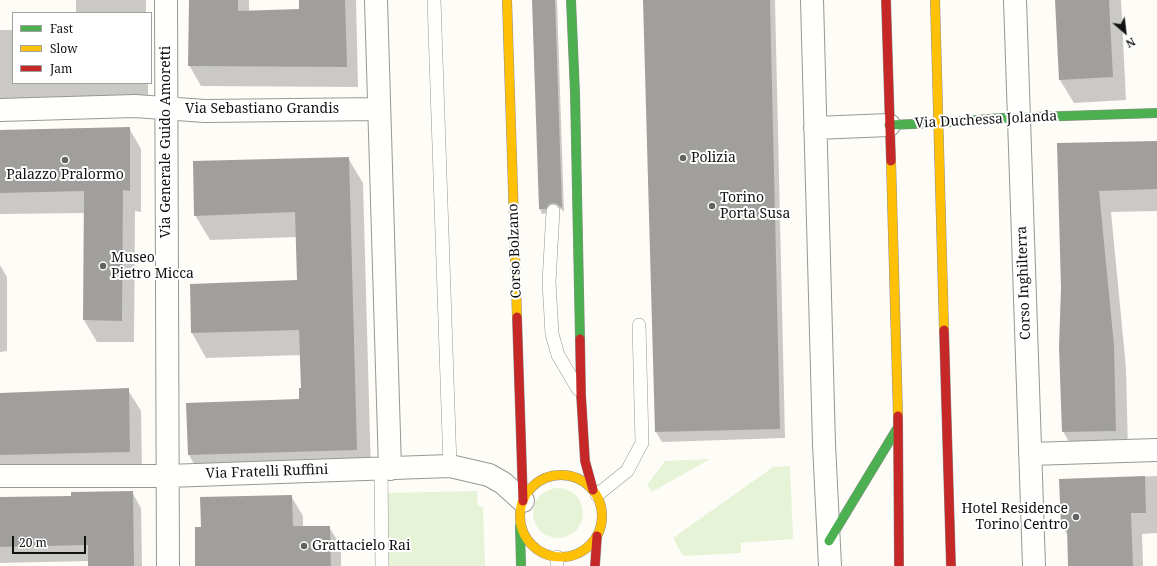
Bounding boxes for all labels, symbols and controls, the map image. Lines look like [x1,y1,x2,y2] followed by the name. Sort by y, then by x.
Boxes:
[12,12,152,84] legend
[1105,12,1145,52] north arrow
[50,20,73,37] text: Fast
[1124,34,1138,52] text: N
[50,40,78,57] text: Slow
[158,46,174,238] street label: Via Generale Guido Amoretti
[50,60,72,77] text: Jam
[185,101,339,117] street label: Via Sebastiano Grandis
[914,108,1058,132] street label: Via Duchessa Jolanda
[691,150,736,166] place label: Polizia
[678,153,688,163] marker: Polizia
[60,155,70,165] marker: Palazzo Pralormo
[6,167,124,183] place label: Palazzo Pralormo
[720,190,790,222] place label: Torino Porta Susa
[707,201,717,211] marker: Torino Porta Susa
[505,203,525,299] street label: Corso Bolzano
[1014,226,1034,340] street label: Corso Inghilterra
[111,250,194,282] place label: Museo Pietro Micca
[98,261,108,271] marker: Museo Pietro Micca
[205,461,329,483] street label: Via Fratelli Ruffini
[961,501,1068,534] place label: Hotel Residence Torino Centro
[1071,512,1081,522] marker: Hotel Residence Torino Centro
[14,528,88,554] scale bar
[19,534,47,551] text: 20 m
[312,538,410,554] place label: Grattacielo Rai
[299,541,309,551] marker: Grattacielo Rai

